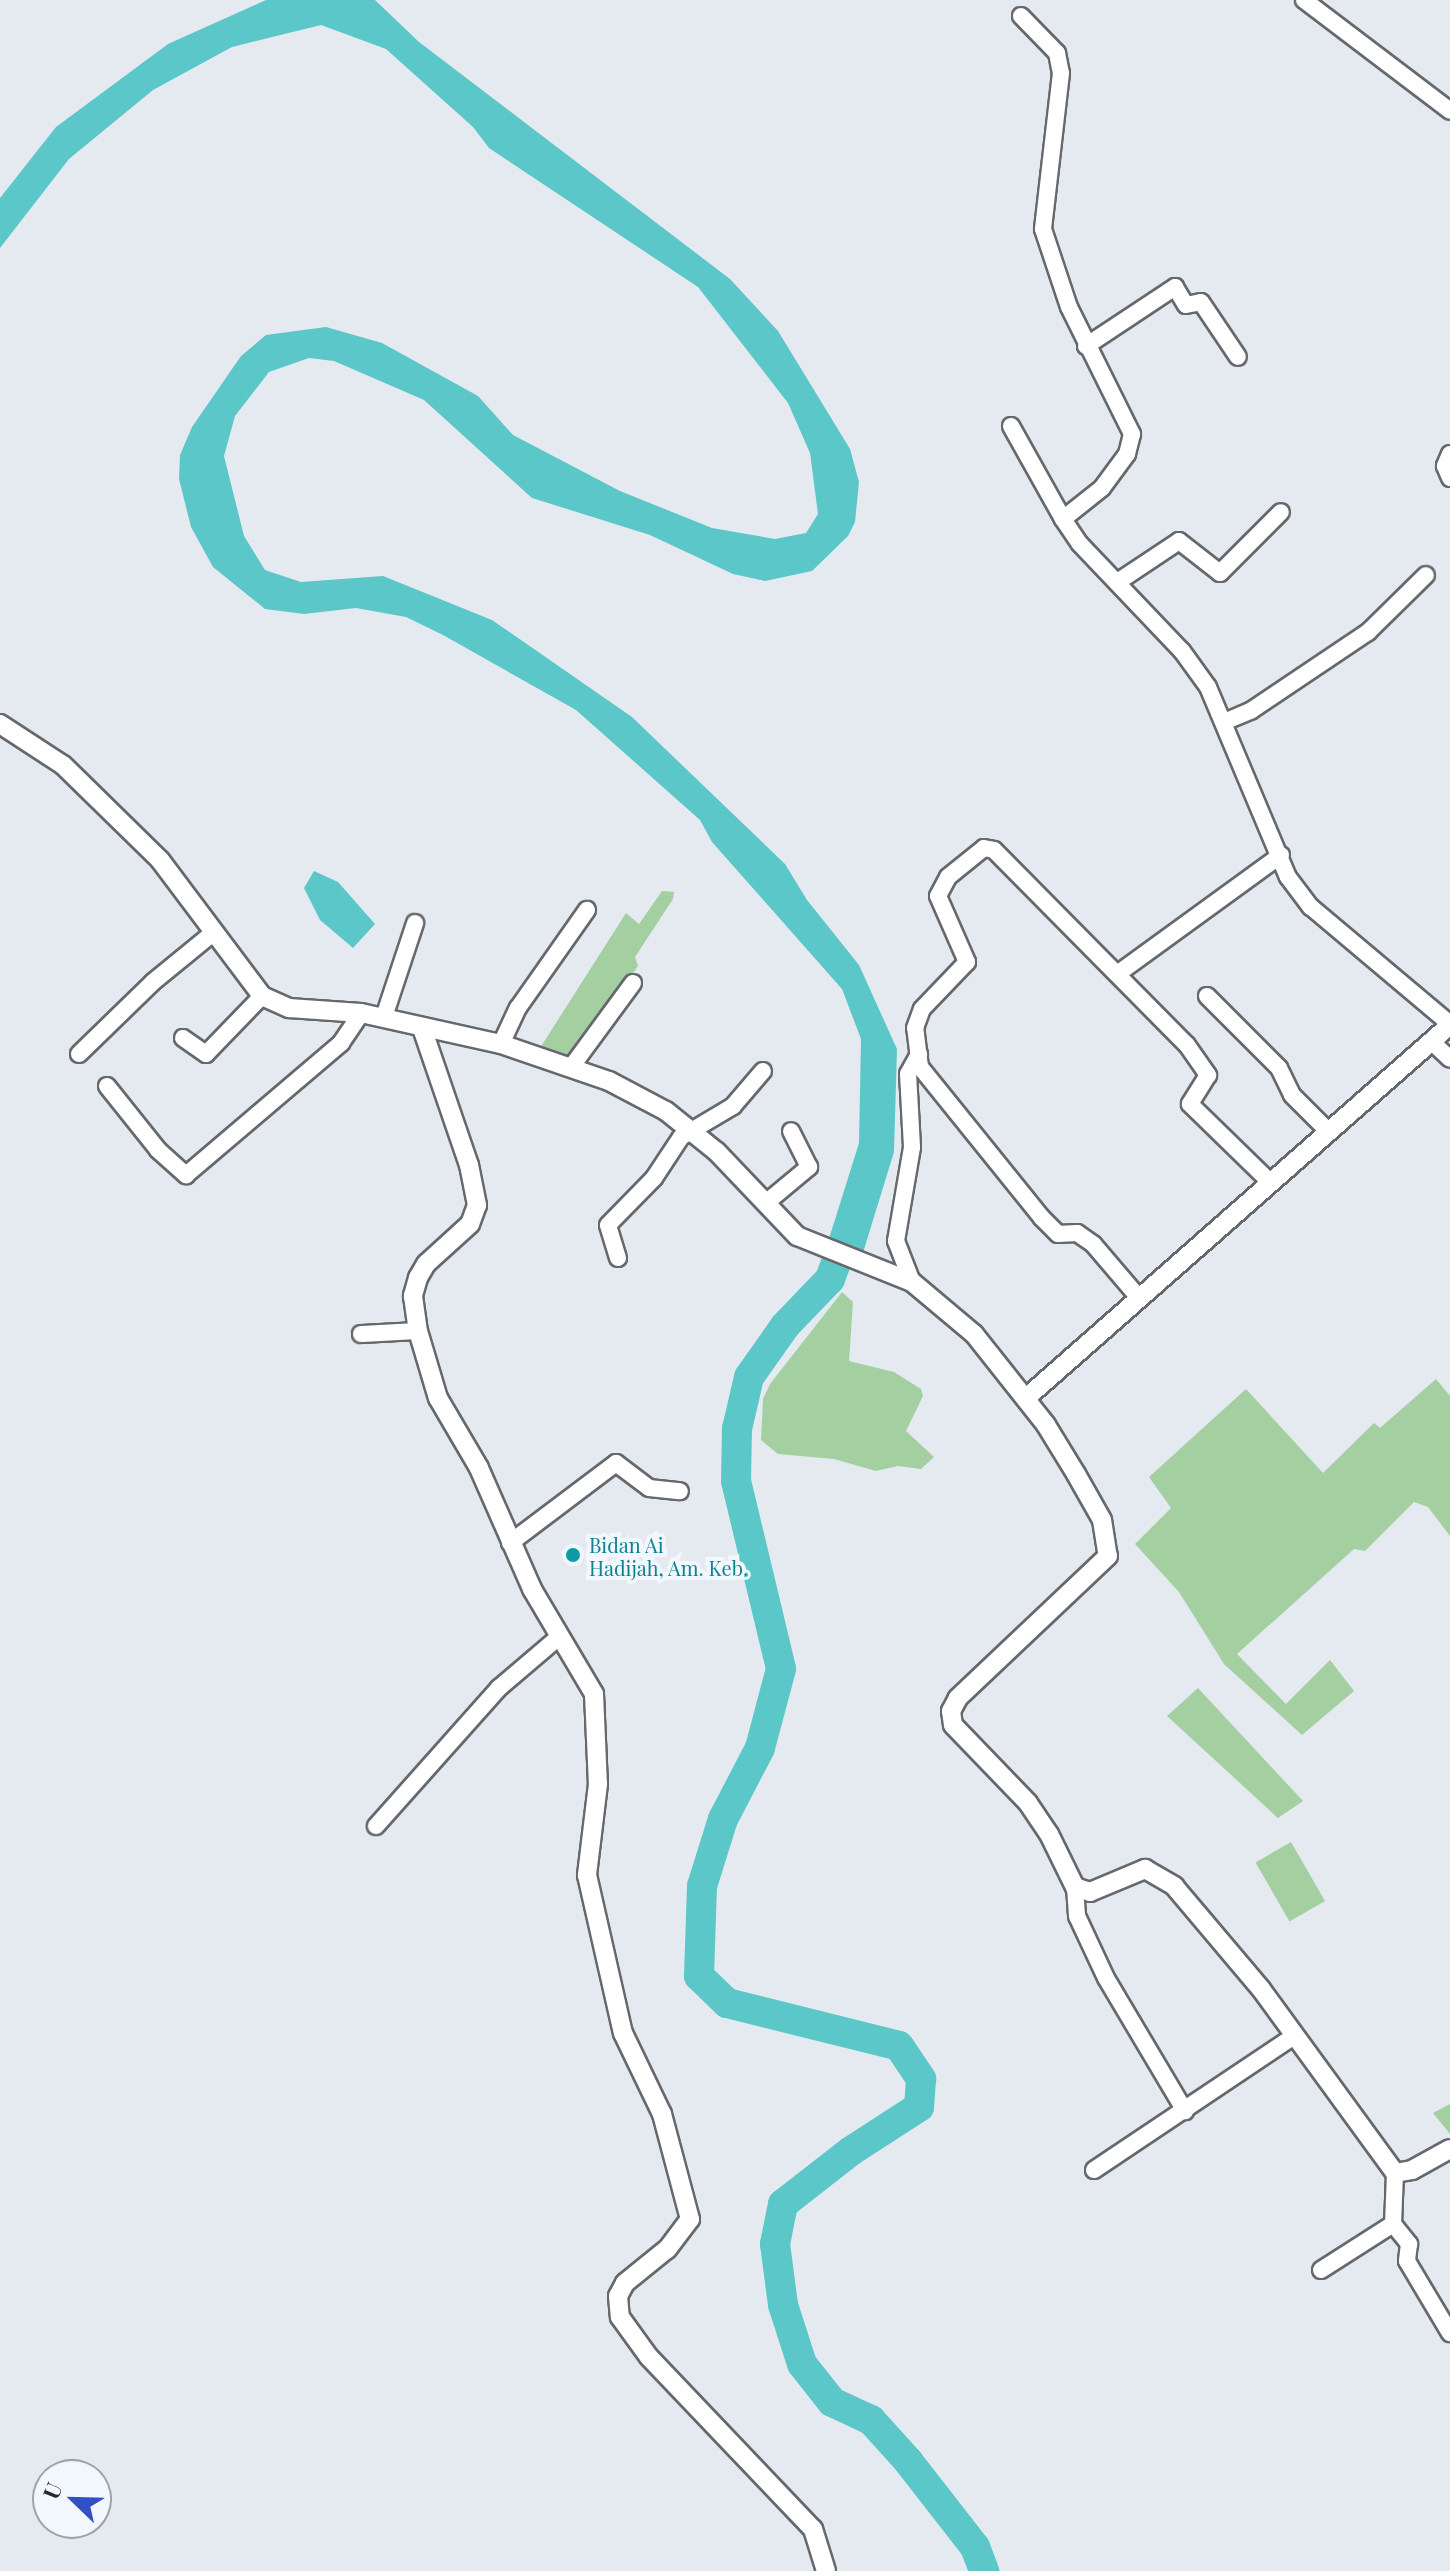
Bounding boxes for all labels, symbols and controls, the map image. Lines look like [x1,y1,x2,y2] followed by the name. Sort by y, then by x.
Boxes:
[589,1532,749,1579] place label: Bidan Ai Hadijah, Am. Keb.
[564,1546,582,1564] marker: Bidan Ai Hadijah, Am. Keb.
[32,2459,112,2539] north arrow
[35,2478,69,2503] text: U

